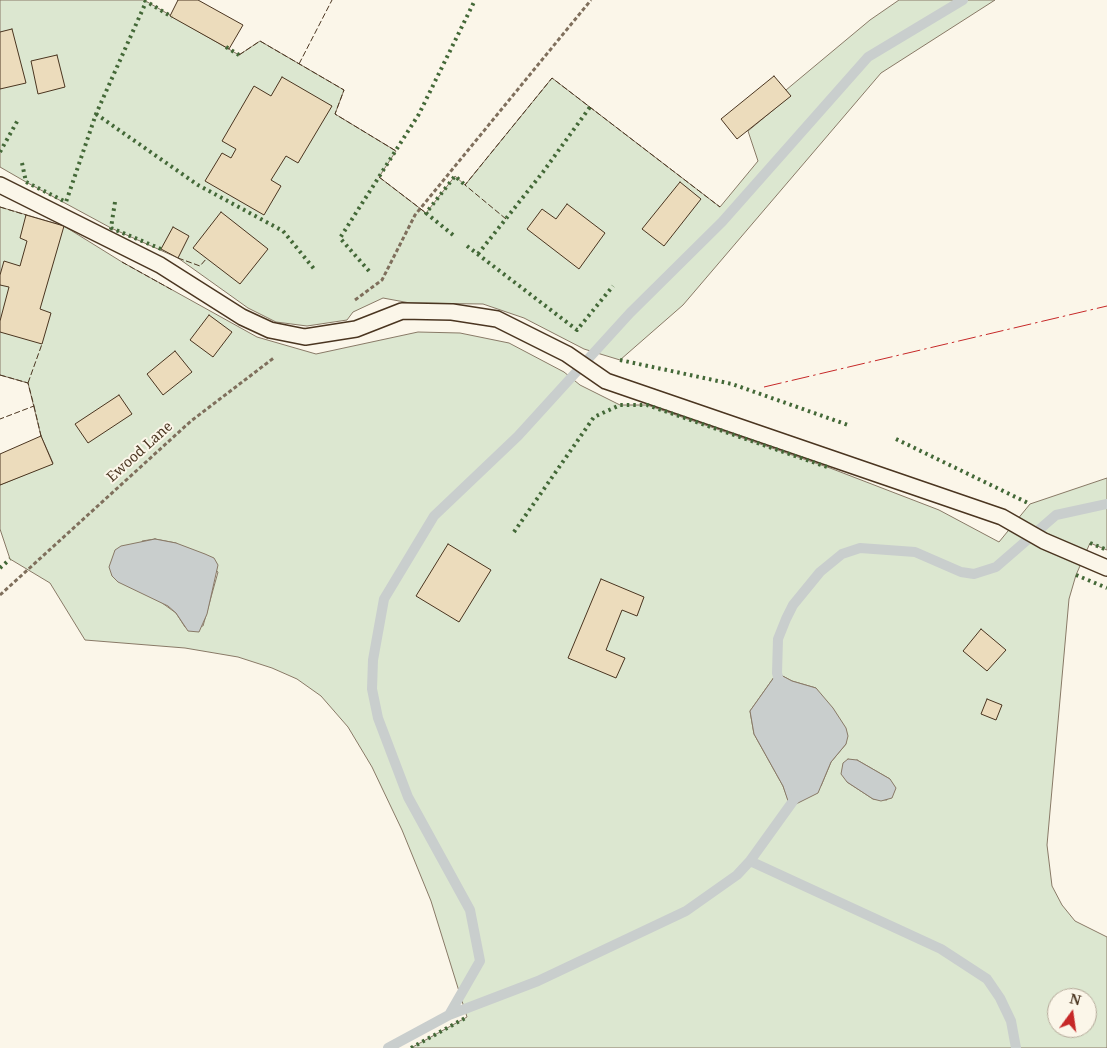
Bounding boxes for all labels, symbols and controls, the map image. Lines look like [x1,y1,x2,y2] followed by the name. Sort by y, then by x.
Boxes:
[104,418,176,486] street label: Ewood Lane
[1047,988,1097,1038] north arrow
[1068,988,1083,1009] text: N

